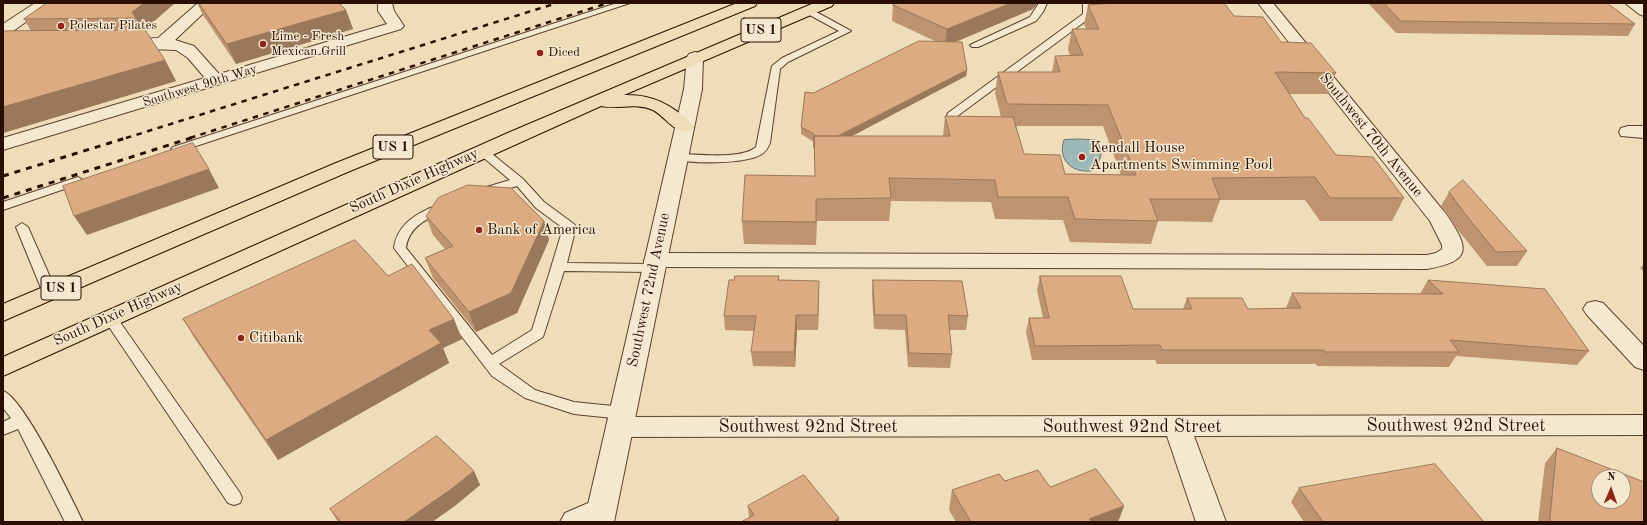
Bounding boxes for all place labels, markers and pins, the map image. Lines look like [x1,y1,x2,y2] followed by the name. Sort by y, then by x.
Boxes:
[69,18,157,34] place label: Polestar Pilates
[56,21,66,31] marker: Polestar Pilates
[271,29,346,60] place label: Lime - Fresh Mexican Grill
[258,39,268,49] marker: Lime - Fresh Mexican Grill
[548,45,580,61] place label: Diced
[535,48,545,58] marker: Diced
[1090,139,1273,174] place label: Kendall House Apartments Swimming Pool
[1077,152,1087,162] marker: Kendall House Apartments Swimming Pool
[487,221,596,239] place label: Bank of America
[474,225,484,235] marker: Bank of America
[249,329,303,347] place label: Citibank
[236,333,246,343] marker: Citibank

